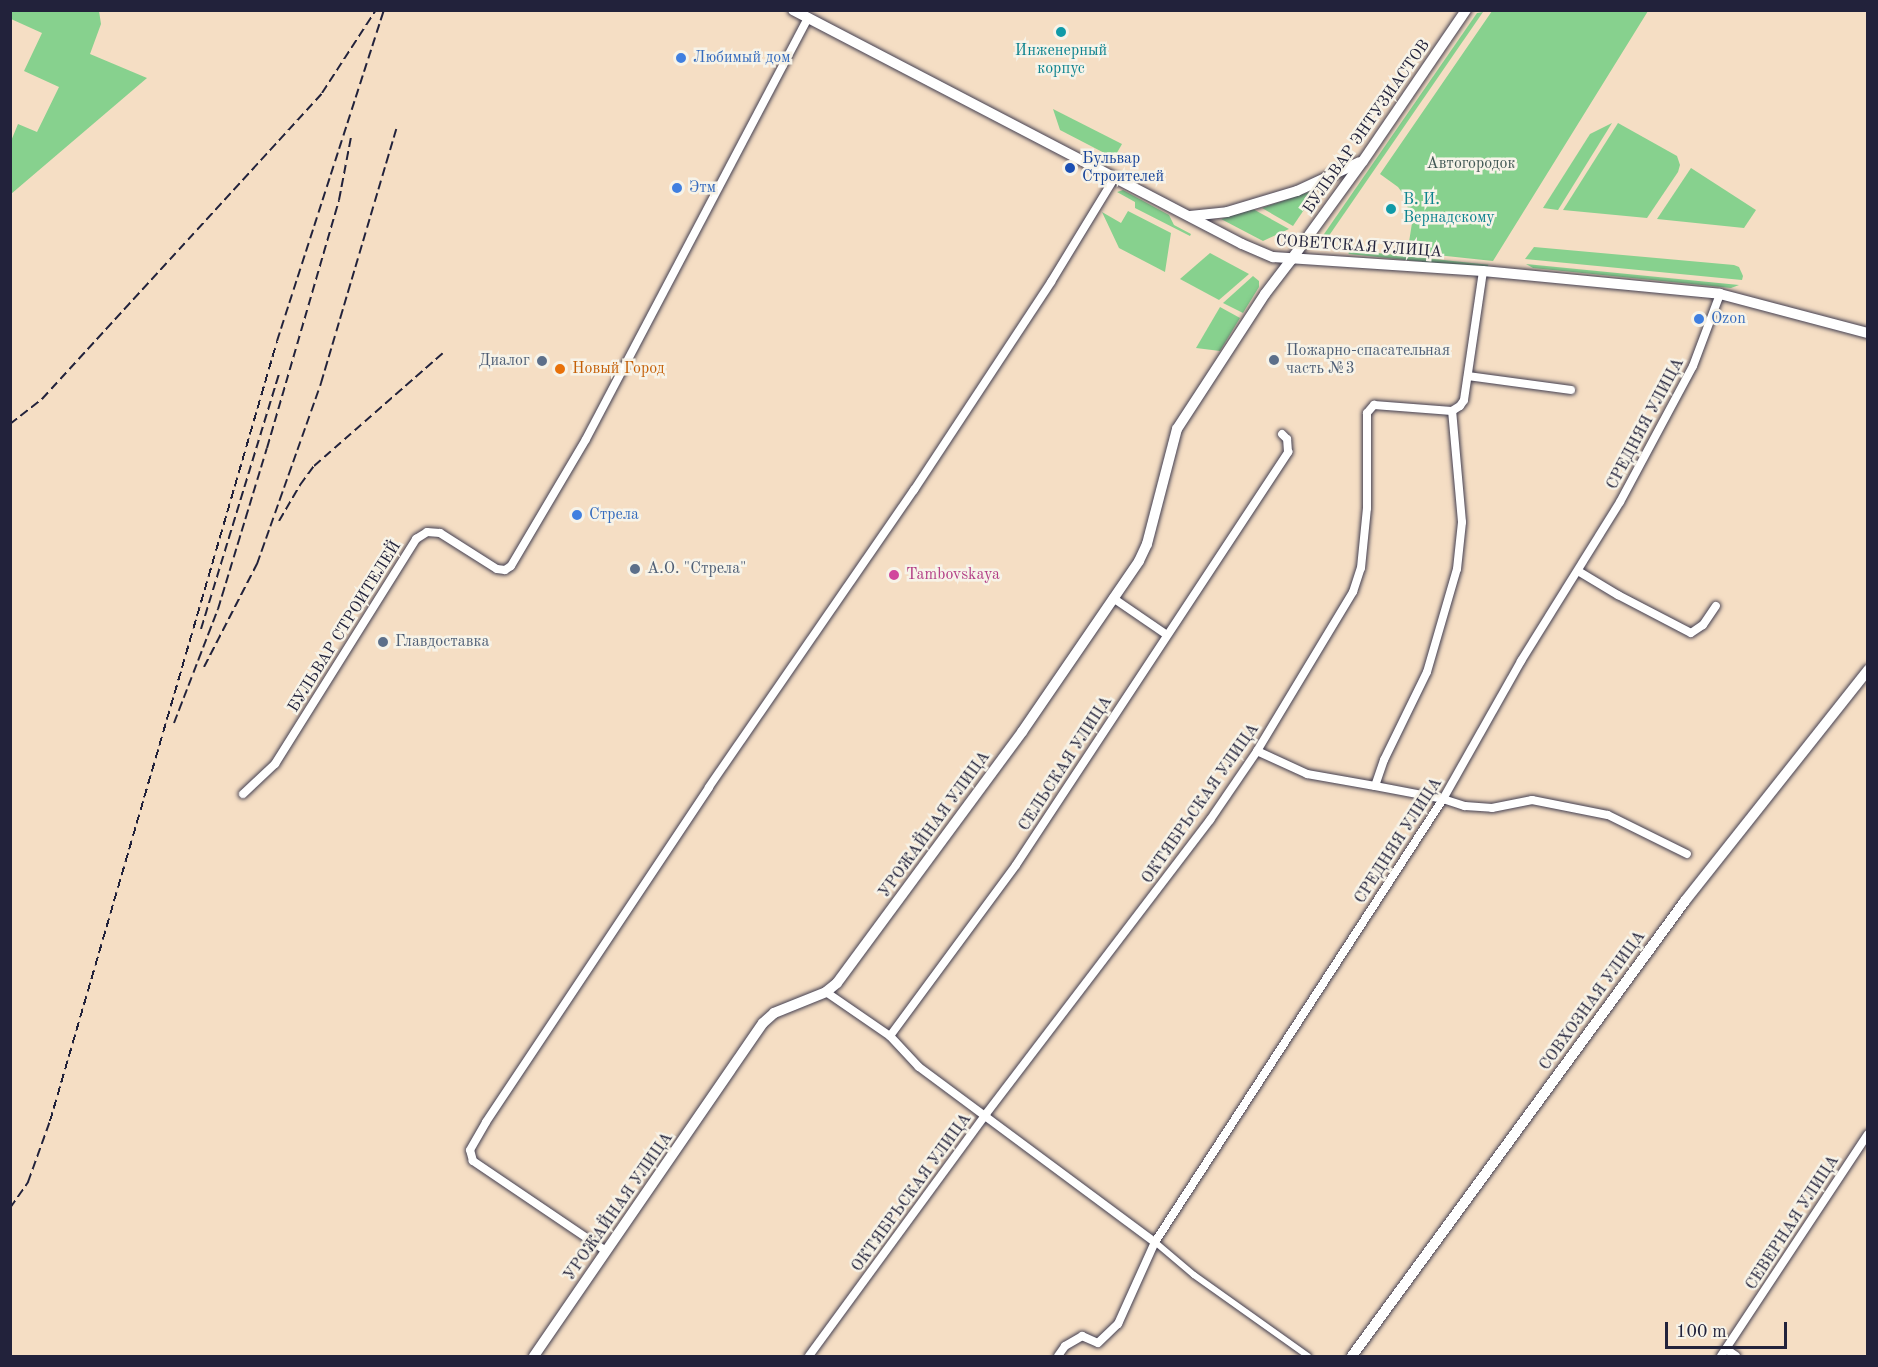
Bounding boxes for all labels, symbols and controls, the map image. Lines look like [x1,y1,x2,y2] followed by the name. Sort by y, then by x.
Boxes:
[1054,25,1068,39] marker: Инженерный корпус
[1299,36,1435,218] street label: БУЛЬВАР ЭНТУЗИАСТОВ
[1015,41,1107,79] place label: Инженерный корпус
[693,48,790,68] place label: Любимый дом
[674,51,688,65] marker: Любимый дом
[1082,149,1164,187] place label: Бульвар Строителей
[1426,154,1516,174] park label: Автогородок
[1063,161,1077,175] marker: Бульвар Строителей
[689,178,716,198] place label: Этм
[670,181,684,195] marker: Этм
[1403,190,1495,228] place label: В. И. Вернадскому
[1384,202,1398,216] marker: В. И. Вернадскому
[1275,232,1443,262] street label: СОВЕТСКАЯ УЛИЦА
[1711,309,1746,329] place label: Ozon
[1692,312,1706,326] marker: Ozon
[1286,341,1450,379] place label: Пожарно-спасательная часть №3
[479,351,530,371] place label: Диалог
[1267,353,1281,367] marker: Пожарно-спасательная часть №3
[535,354,549,368] marker: Диалог
[1603,355,1689,493] street label: СРЕДНЯЯ УЛИЦА
[572,359,665,379] place label: Новый Город
[553,362,567,376] marker: Новый Город
[589,505,639,525] place label: Стрела
[570,508,584,522] marker: Стрела
[284,538,406,716] street label: БУЛЬВАР СТРОИТЕЛЕЙ
[647,559,746,579] place label: А.О. "Стрела"
[628,562,642,576] marker: А.О. "Стрела"
[906,565,1000,585] place label: Tambovskaya
[887,568,901,582] marker: Tambovskaya
[395,632,489,652] place label: Главдоставка
[376,635,390,649] marker: Главдоставка
[1015,693,1117,835] street label: СЕЛЬСКАЯ УЛИЦА
[1138,720,1264,888] street label: ОКТЯБРЬСКАЯ УЛИЦА
[875,748,995,902] street label: УРОЖАЙНАЯ УЛИЦА
[1351,774,1447,908] street label: СРЕДНЯЯ УЛИЦА
[1536,927,1650,1075] street label: СОВХОЗНАЯ УЛИЦА
[848,1110,976,1276] street label: ОКТЯБРЬСКАЯ УЛИЦА
[560,1129,678,1285] street label: УРОЖАЙНАЯ УЛИЦА
[1742,1152,1844,1294] street label: СЕВЕРНАЯ УЛИЦА
[1668,1310,1790,1348] scale bar
[1676,1323,1727,1341] text: 100 m

